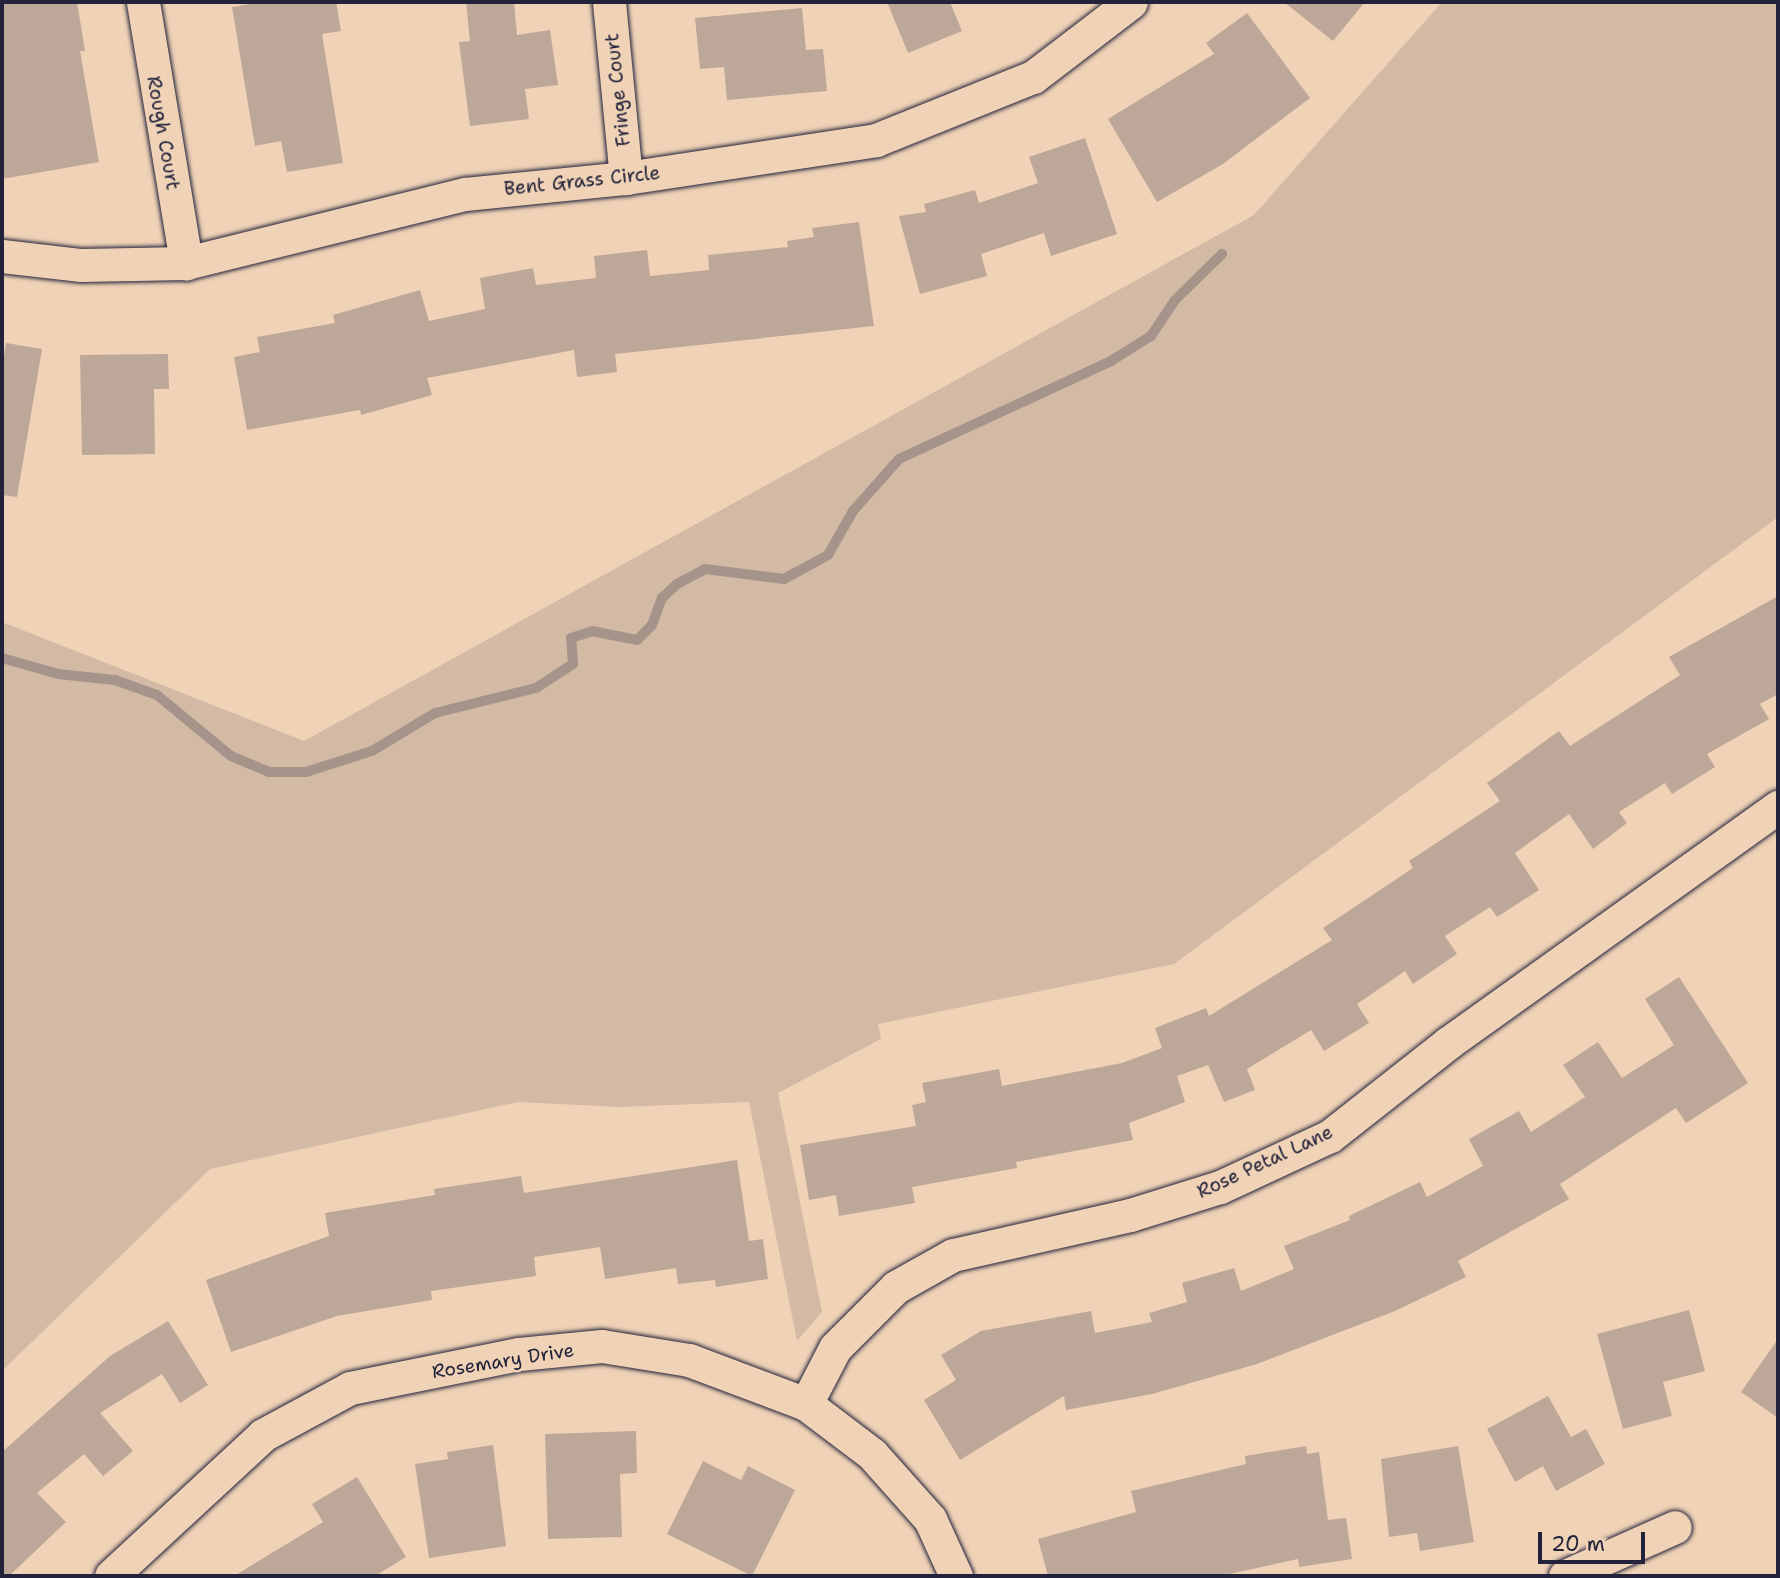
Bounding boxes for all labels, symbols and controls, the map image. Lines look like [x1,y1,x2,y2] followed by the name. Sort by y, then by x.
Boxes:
[601,32,635,148] street label: Fringe Court
[142,74,184,192] street label: Rough Court
[503,161,661,201] street label: Bent Grass Circle
[1194,1121,1336,1203] street label: Rose Petal Lane
[430,1338,576,1384] street label: Rosemary Drive
[1542,1518,1649,1562] scale bar
[1551,1530,1605,1558] text: 20 m

